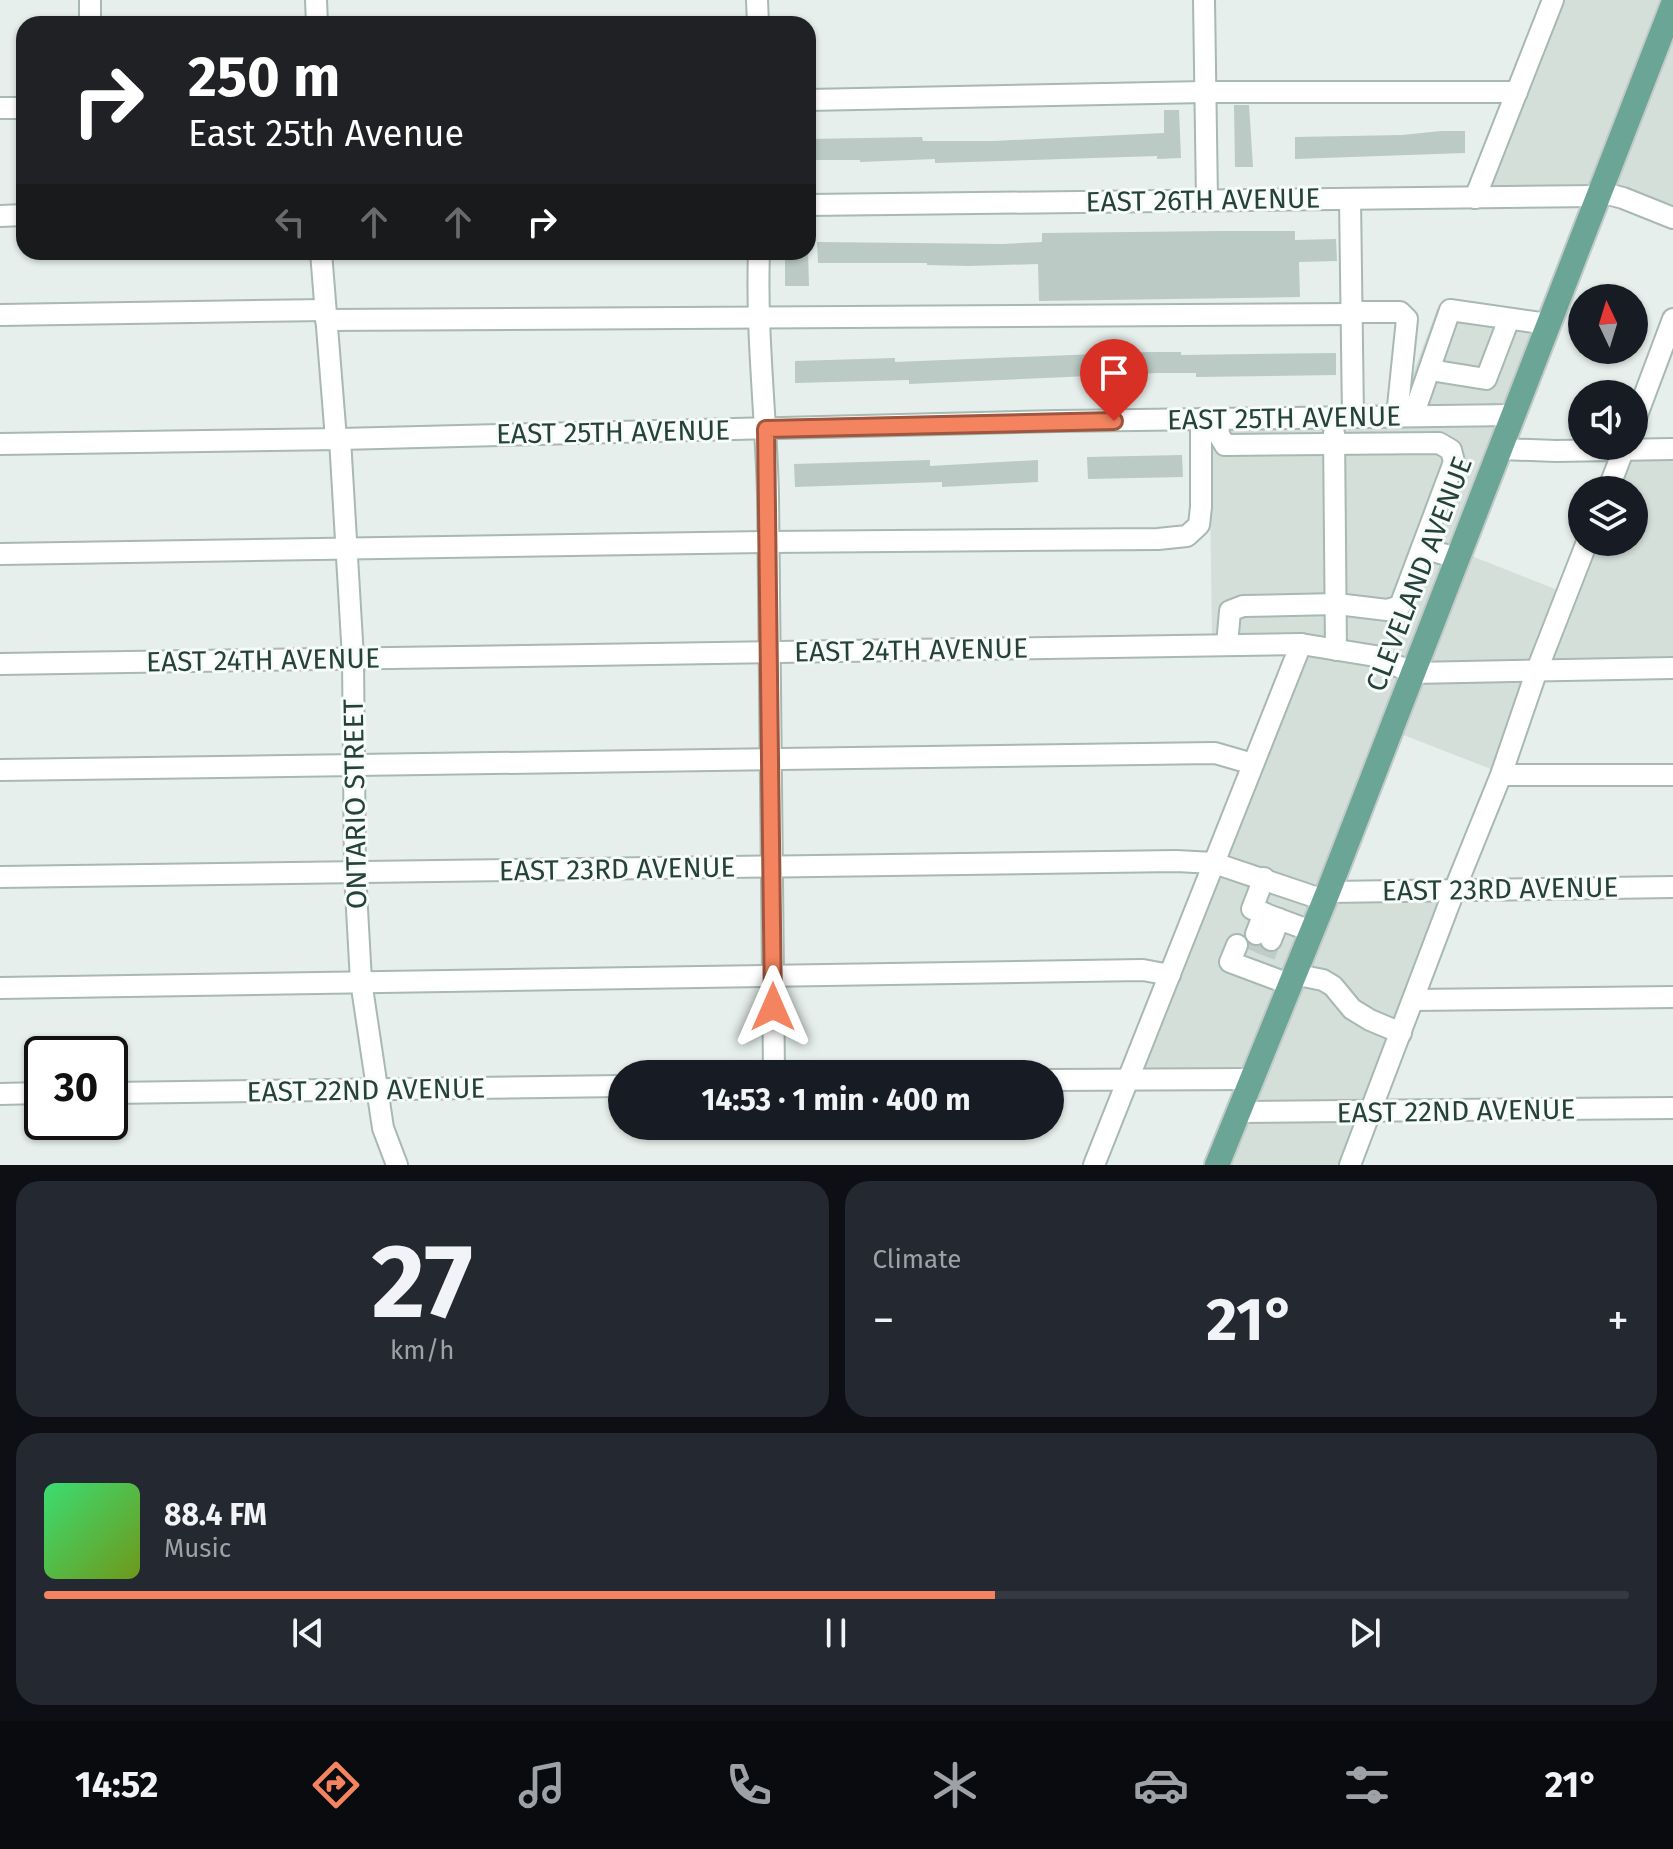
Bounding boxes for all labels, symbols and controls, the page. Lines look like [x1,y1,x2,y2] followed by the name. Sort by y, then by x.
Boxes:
[188,44,340,111] text: 250 m
[56,48,160,152] icon: right
[188,112,464,156] text: East 25th Avenue
[1085,181,1321,219] street label: EAST 26TH AVENUE
[268,200,312,244] icon: left
[352,200,396,244] icon: ahead
[436,200,480,244] icon: ahead
[520,200,564,244] icon: right
[1568,284,1648,364] north arrow
[1568,284,1648,556] map controls
[1080,339,1148,421] pin
[1092,351,1136,395] icon: arrive
[1568,380,1648,460] button: sound
[1167,399,1401,437] street label: EAST 25TH AVENUE
[496,413,730,451] street label: EAST 25TH AVENUE
[1359,452,1479,696] street label: CLEVELAND AVENUE
[1568,476,1648,556] button: layers
[794,631,1028,669] street label: EAST 24TH AVENUE
[146,641,380,679] street label: EAST 24TH AVENUE
[337,698,373,909] street label: ONTARIO STREET
[498,850,736,888] street label: EAST 23RD AVENUE
[1381,870,1619,908] street label: EAST 23RD AVENUE
[731,965,815,1049] position arrow
[24,1036,128,1140] speed limit sign: 30
[246,1071,486,1109] street label: EAST 22ND AVENUE
[701,1082,971,1118] text: 14:53 · 1 min · 400 m
[1336,1092,1576,1130] street label: EAST 22ND AVENUE
[372,1220,473,1345] text: 27
[873,1244,961,1275] text: Climate
[1206,1284,1295,1356] text: 21°
[873,1294,895,1347] text: −
[1607,1294,1629,1347] text: +
[390,1335,454,1366] text: km/h
[164,1497,267,1533] text: 88.4 FM
[164,1533,231,1564] text: Music
[286,1611,330,1655] icon: previous
[814,1611,858,1655] icon: pause
[1343,1611,1387,1655] icon: next
[308,1757,364,1813] icon: directions
[514,1757,570,1813] icon: music
[721,1757,777,1813] icon: phone
[927,1757,983,1813] icon: climate
[1133,1757,1189,1813] icon: car
[1339,1757,1395,1813] icon: filters
[75,1763,158,1807] text: 14:52
[1545,1763,1598,1807] text: 21°

